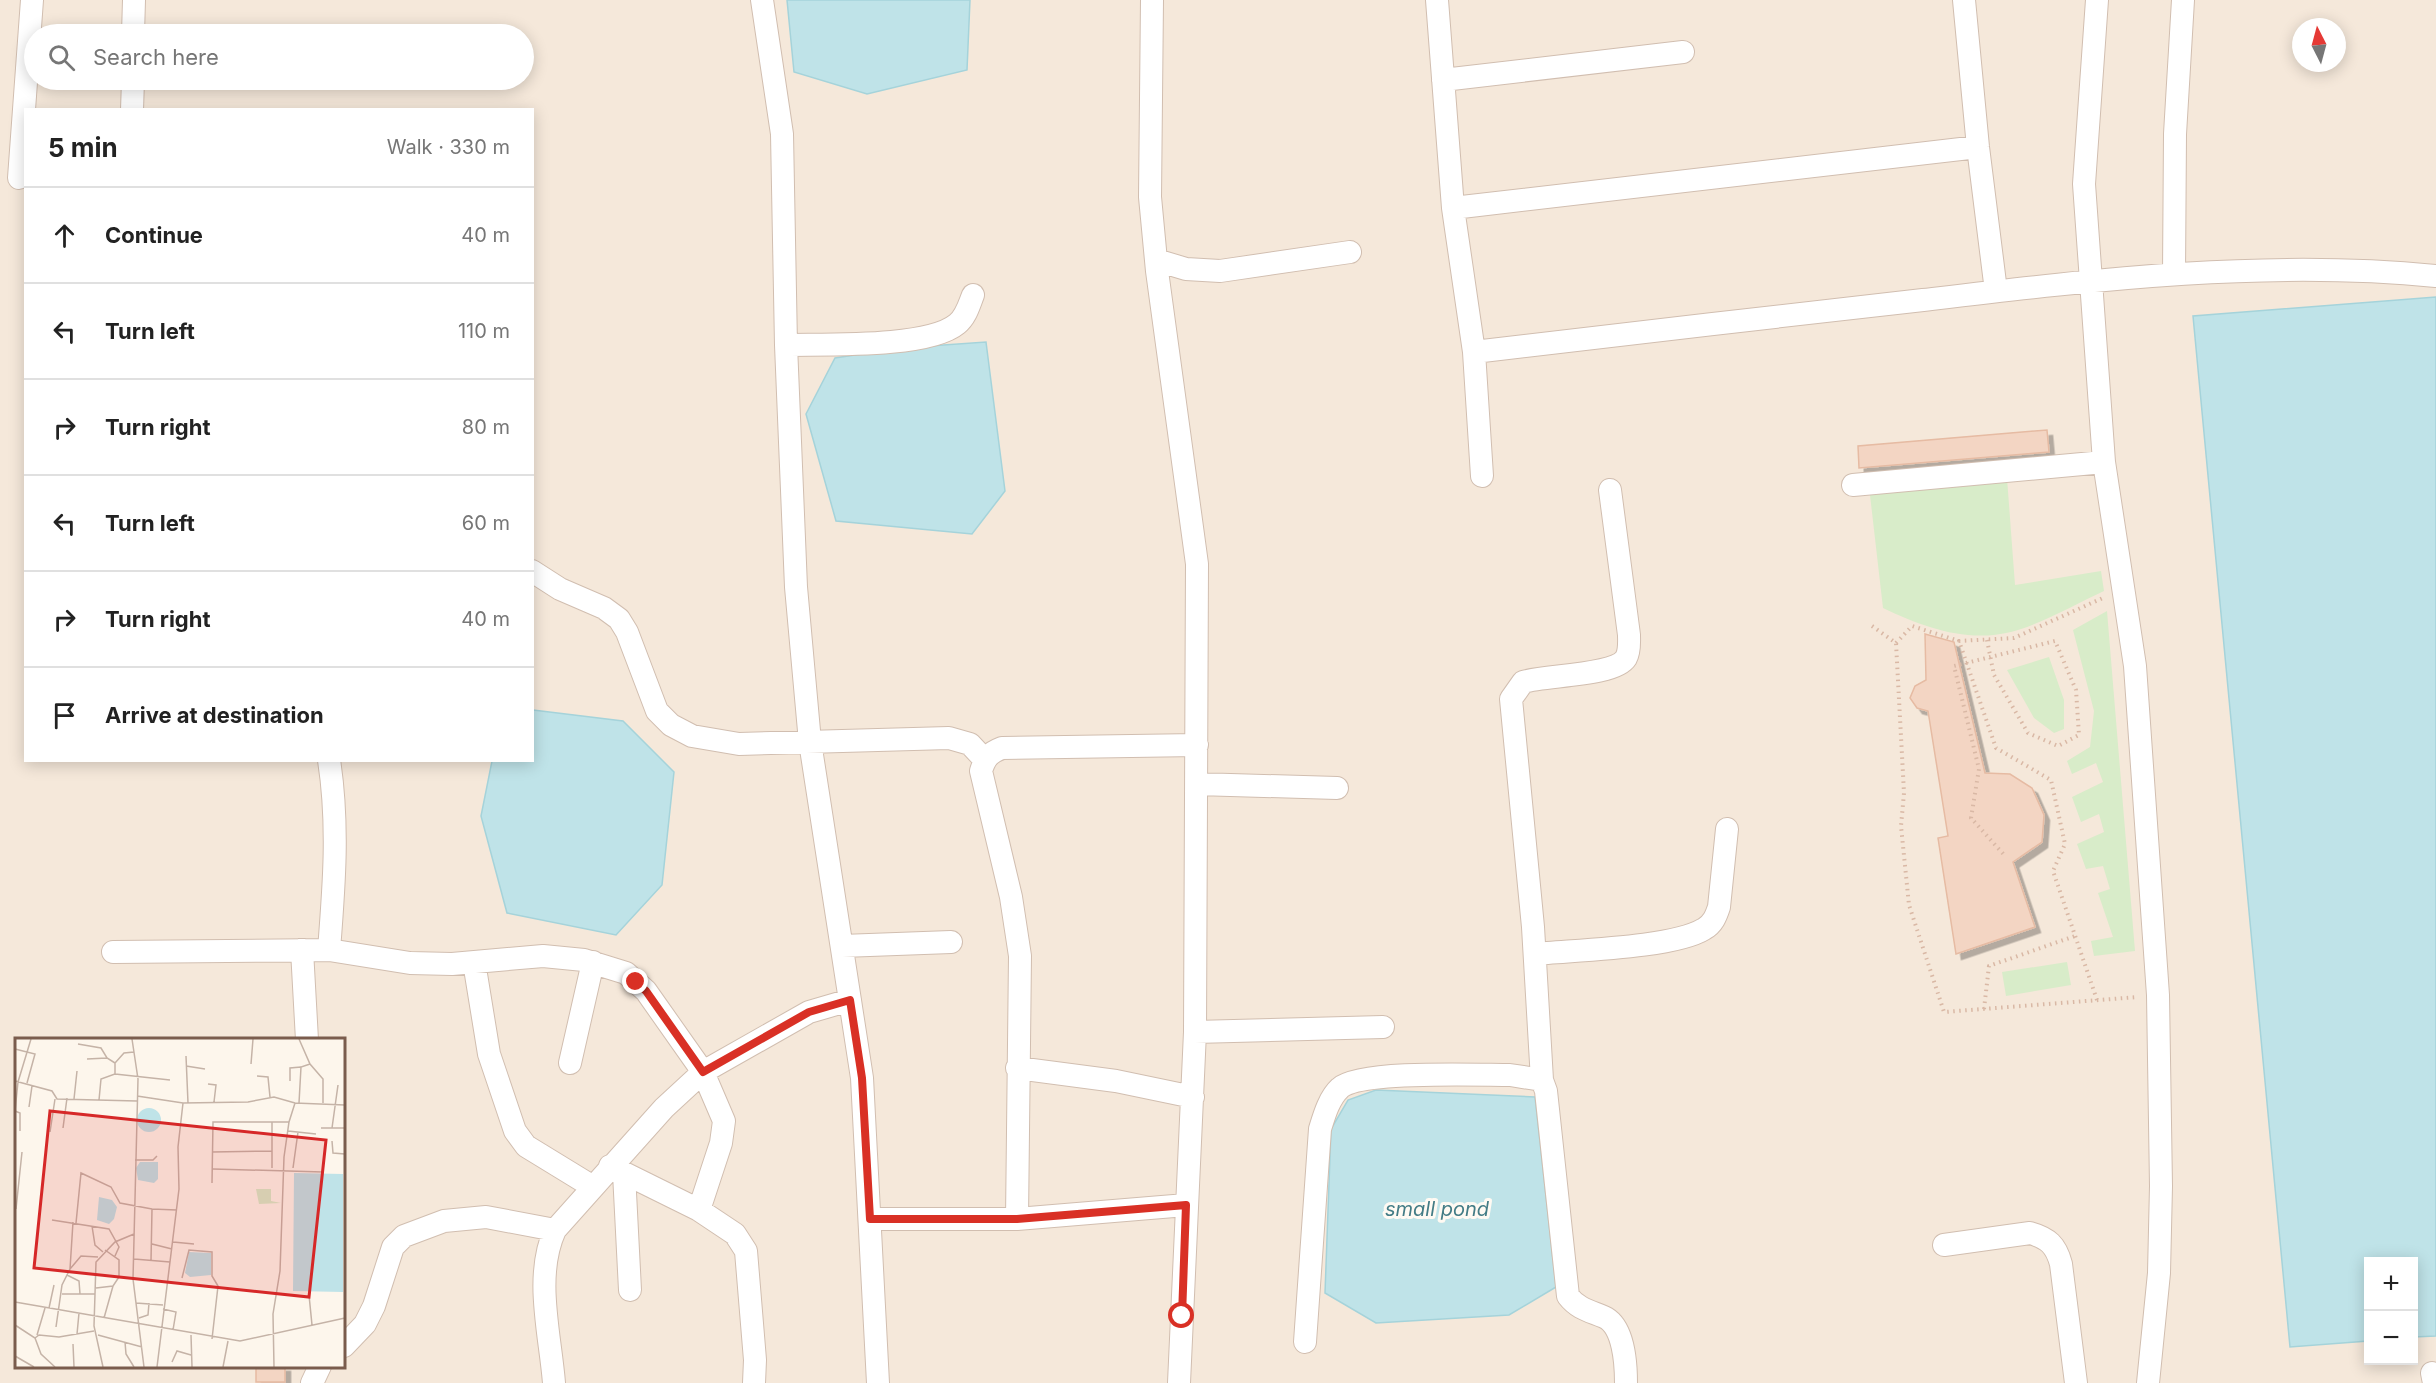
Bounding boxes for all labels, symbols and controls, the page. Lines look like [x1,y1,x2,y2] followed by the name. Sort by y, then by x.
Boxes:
[2292,18,2346,72] north arrow
[24,24,534,90] search box
[45,41,78,74] icon: search
[93,44,219,70] text: Search here
[48,132,118,163] text: 5 min
[387,135,510,159] text: Walk · 330 m
[48,219,81,252] icon: ahead
[105,222,203,248] text: Continue
[461,223,510,247] text: 40 m
[48,315,81,348] icon: left
[105,318,195,344] text: Turn left
[458,319,510,343] text: 110 m
[48,411,81,444] icon: right
[105,414,211,440] text: Turn right
[462,415,510,439] text: 80 m
[48,507,81,540] icon: left
[105,510,195,536] text: Turn left
[462,511,510,535] text: 60 m
[48,603,81,636] icon: right
[105,606,211,632] text: Turn right
[461,607,510,631] text: 40 m
[48,699,81,732] icon: arrive
[105,702,324,728] text: Arrive at destination
[622,968,648,994] route end
[15,1038,345,1368] inset map
[1385,1197,1490,1221] water label: small pond
[2364,1257,2418,1365] map controls
[2364,1257,2418,1311] button: +
[1168,1302,1194,1328] route start
[2364,1311,2418,1365] button: −

